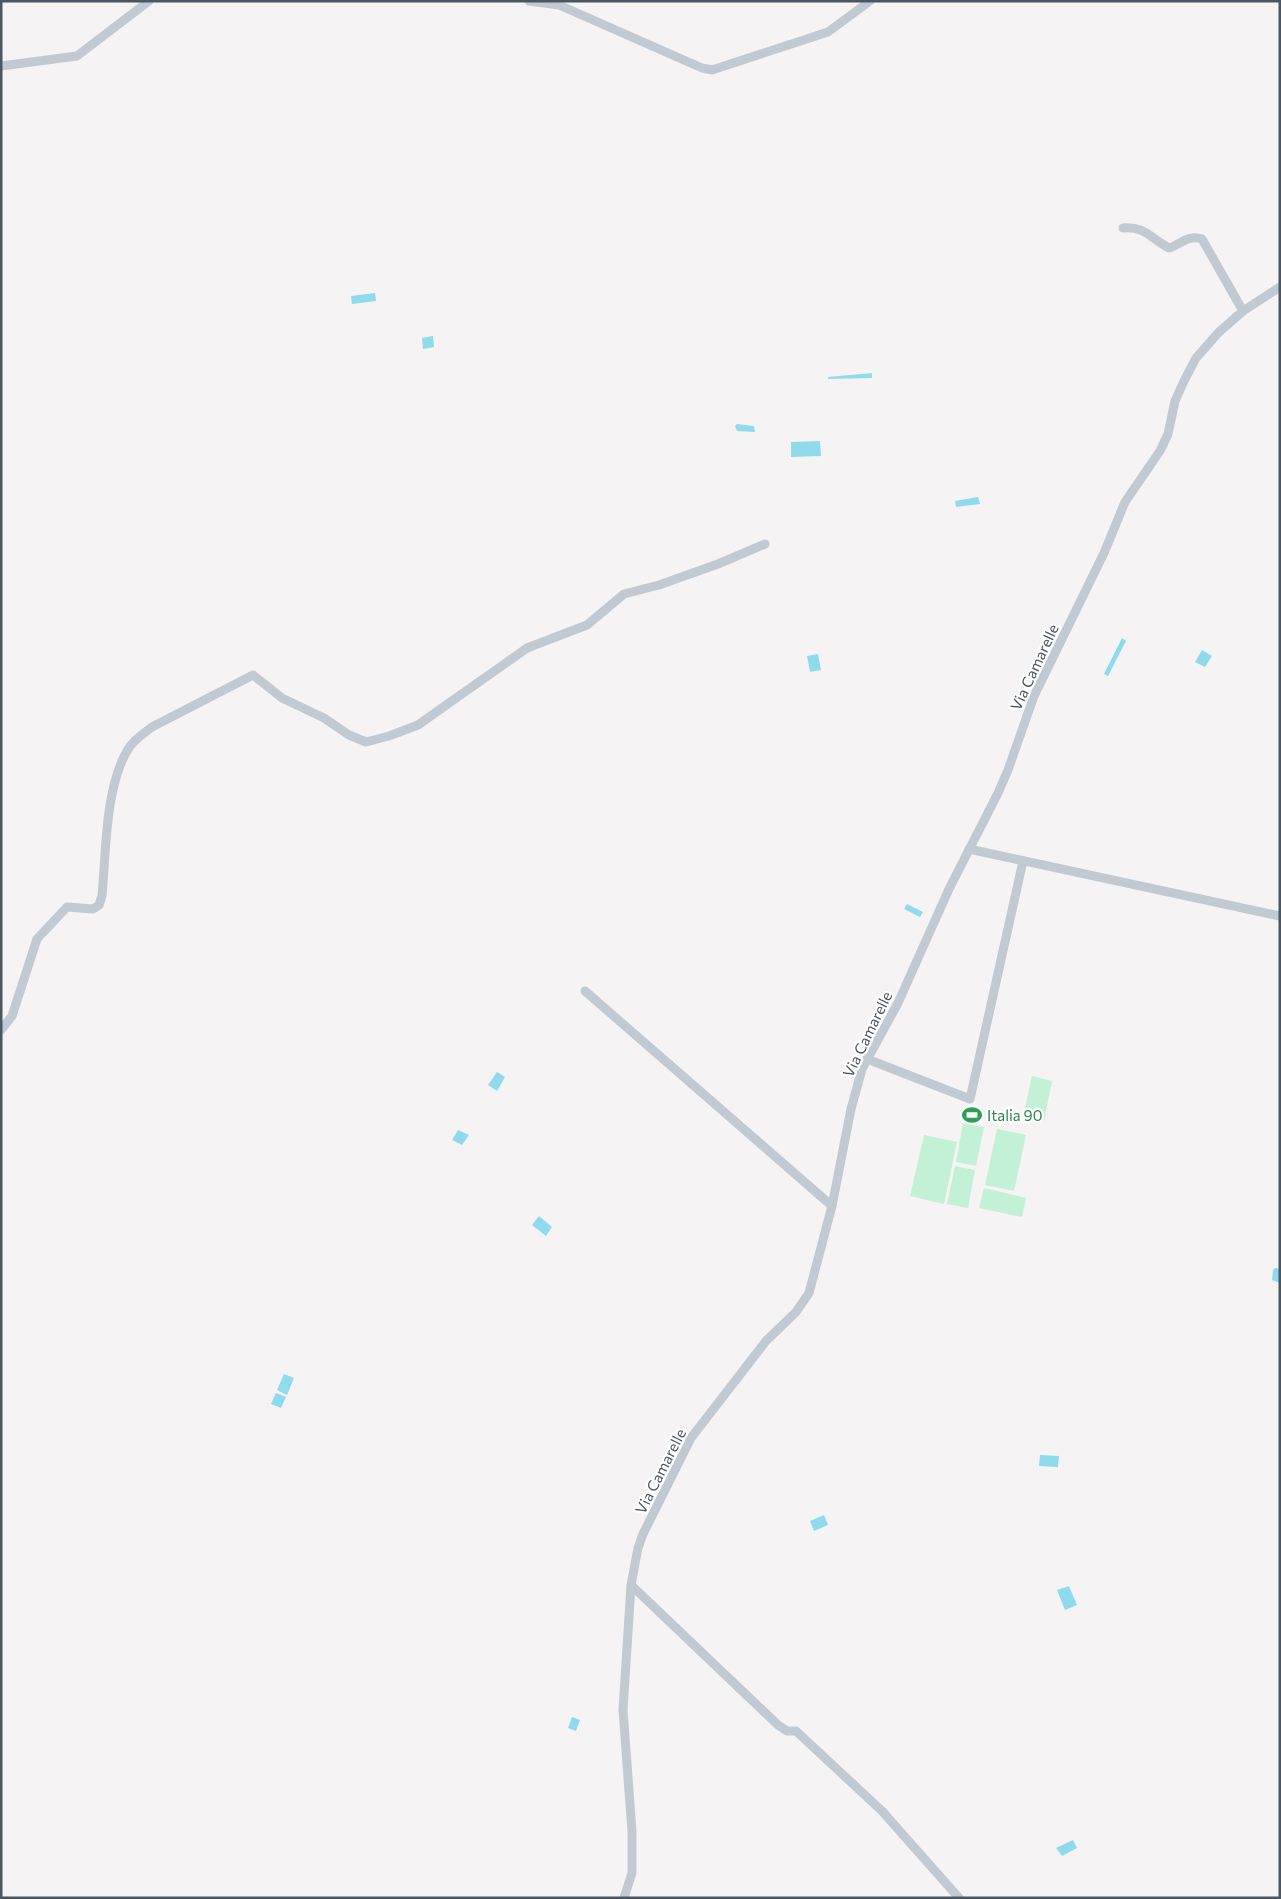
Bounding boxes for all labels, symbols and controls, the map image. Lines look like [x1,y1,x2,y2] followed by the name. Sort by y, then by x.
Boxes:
[1006,621,1062,713] street label: Via Camarelle
[839,988,896,1080] street label: Via Camarelle
[961,1104,983,1126] sports icon: Italia 90
[987,1106,1042,1124] place label: Italia 90
[631,1425,689,1517] street label: Via Camarelle

